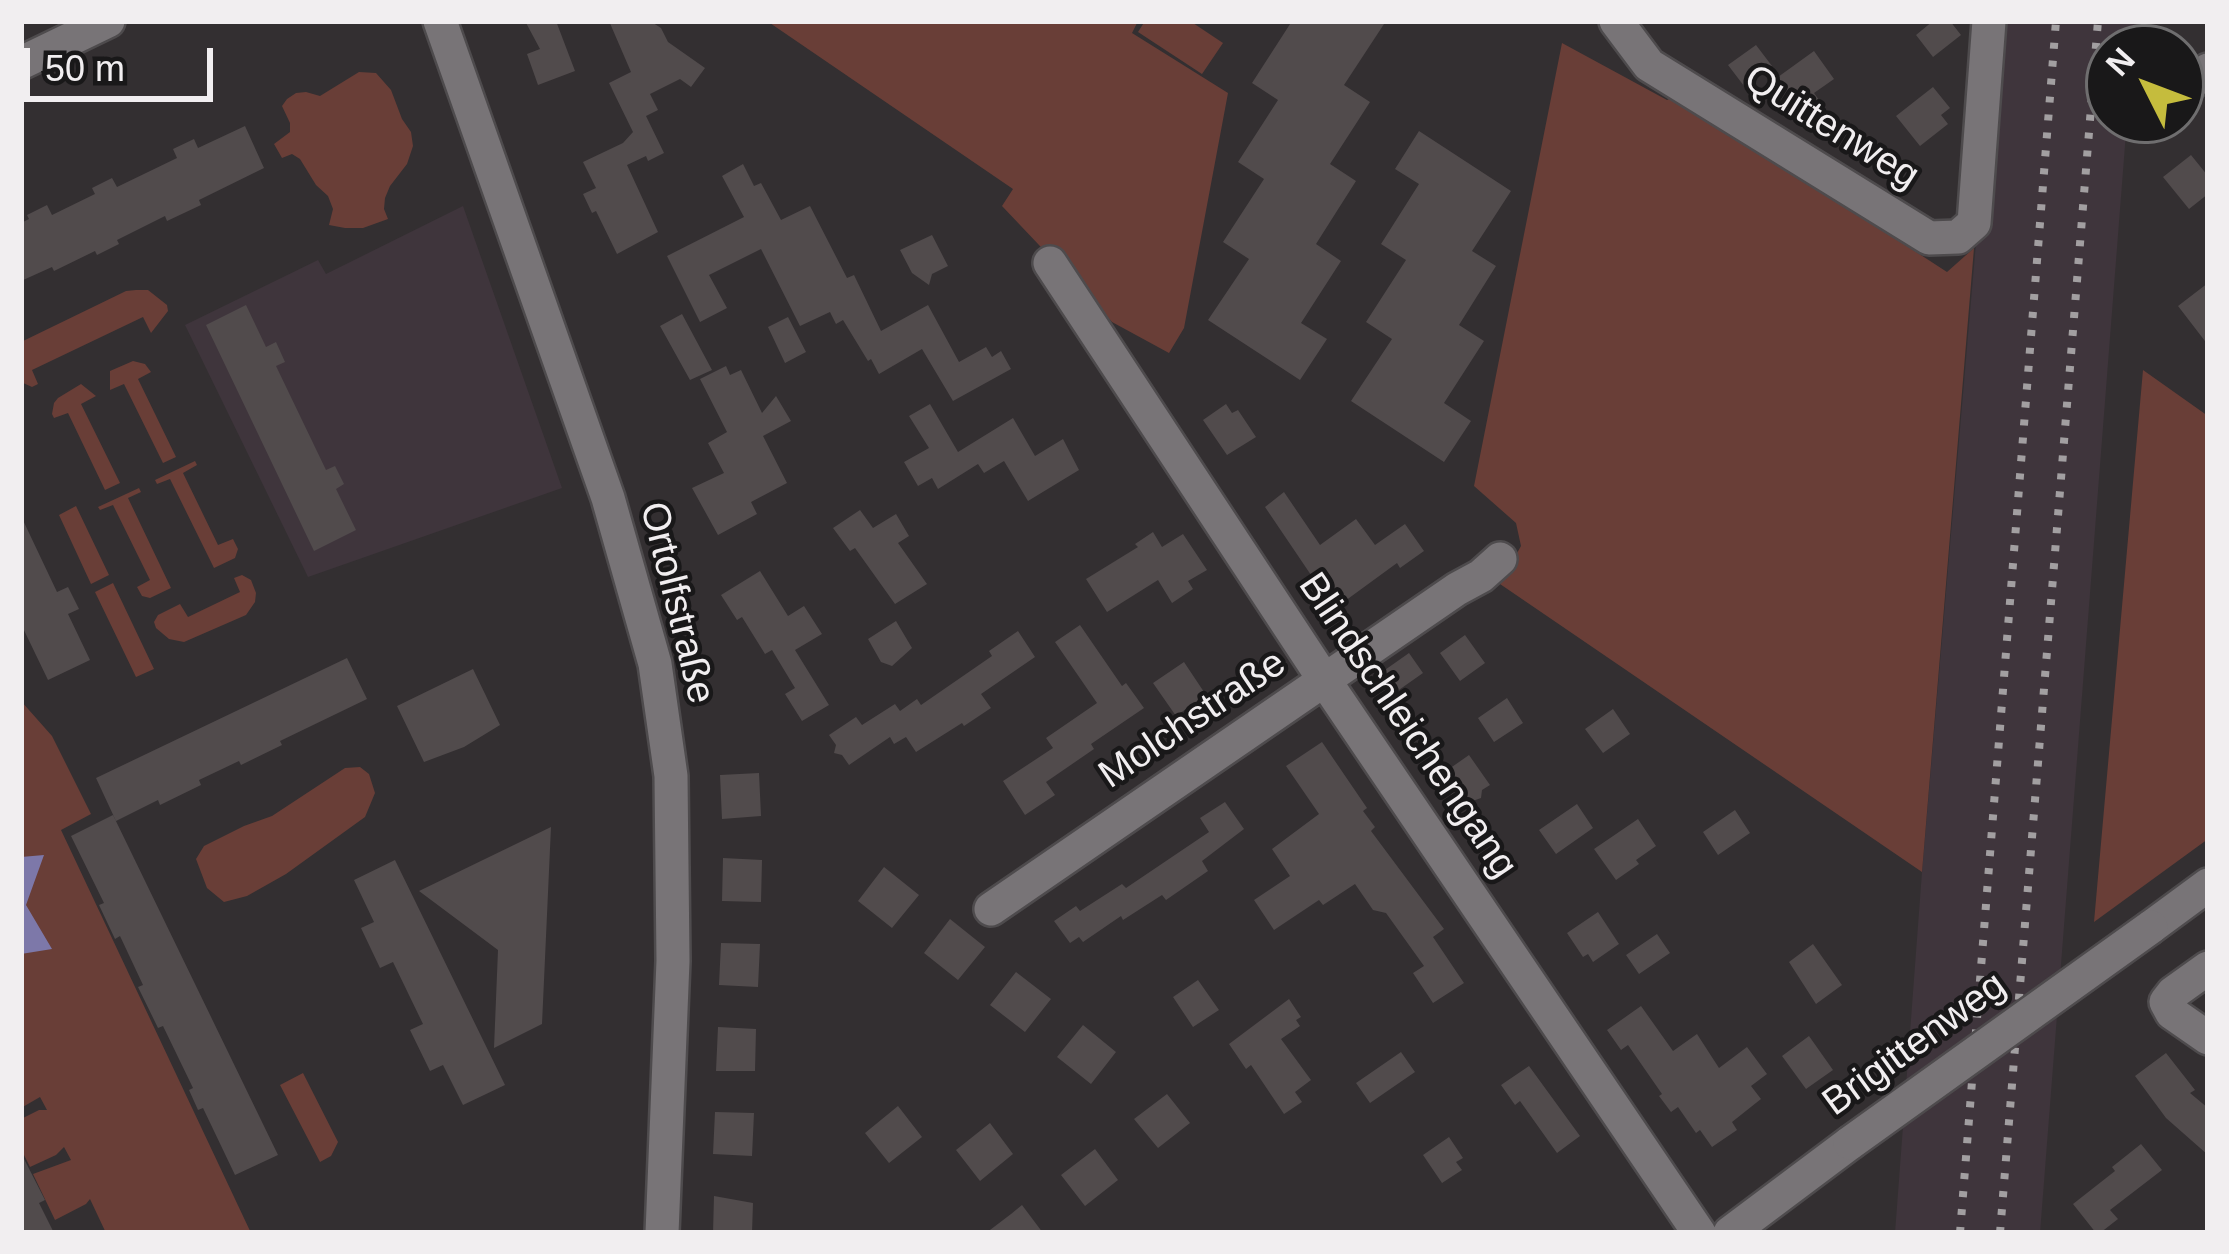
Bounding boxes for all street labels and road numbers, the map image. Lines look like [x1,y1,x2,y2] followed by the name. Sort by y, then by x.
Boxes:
[1735,56,1927,200] street label: Quittenweg
[628,497,724,709] street label: Ortolfstraße
[1288,565,1526,887] street label: Blindschleichengang
[1091,641,1295,799] street label: Molchstraße
[1814,963,2016,1127] street label: Brigittenweg

